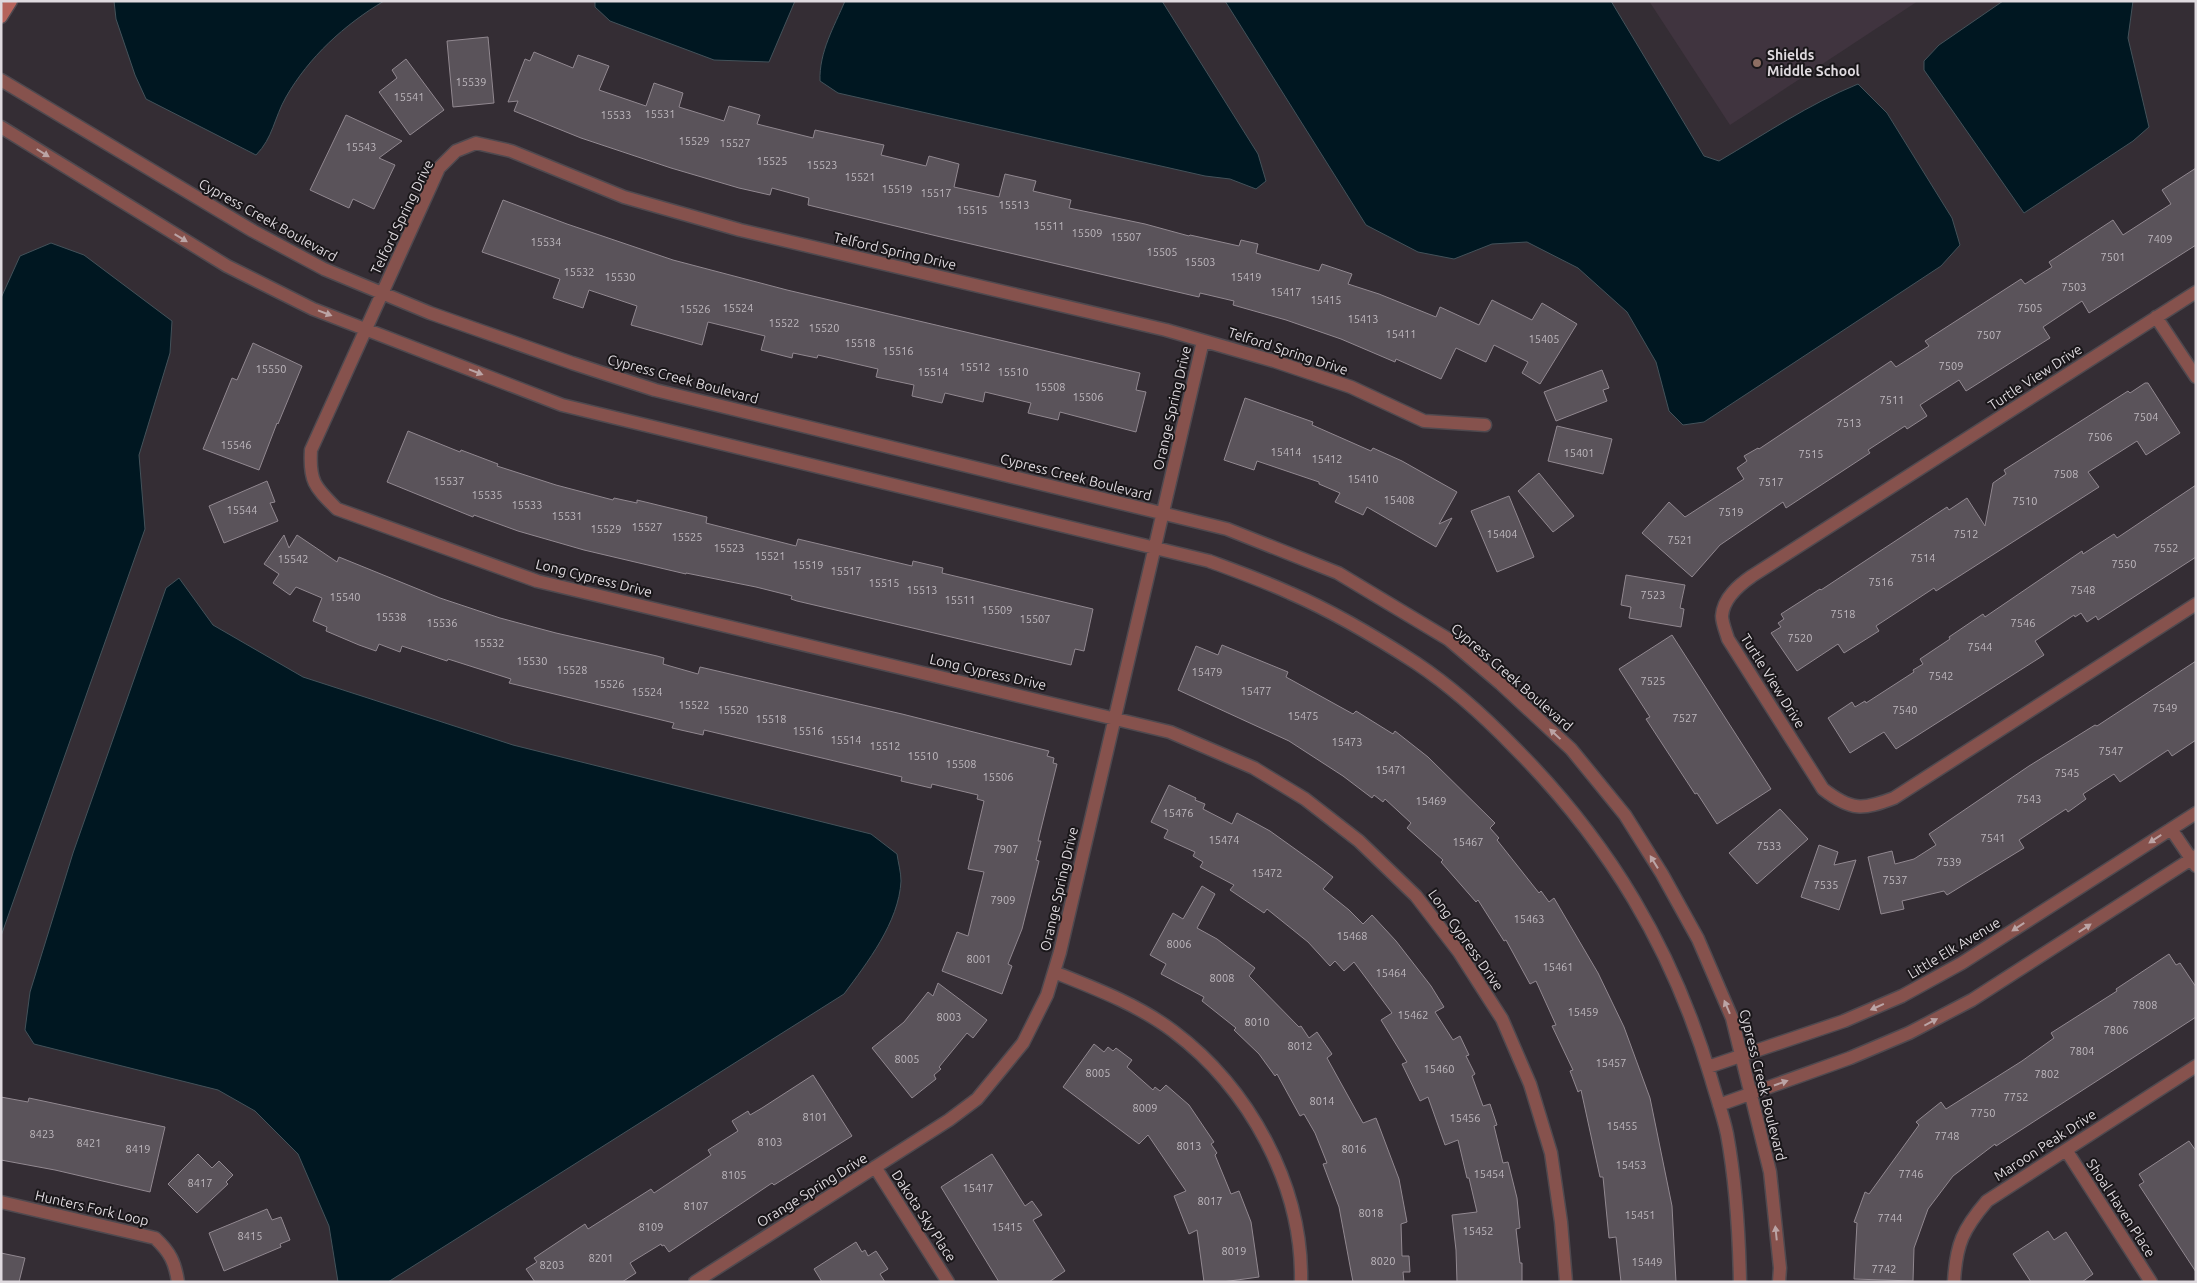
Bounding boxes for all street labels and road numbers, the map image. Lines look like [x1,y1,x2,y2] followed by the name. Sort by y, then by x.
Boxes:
[367,157,437,277] street label: Telford Spring Drive
[196,175,340,265] street label: Cypress Creek Boulevard
[832,229,958,273] street label: Telford Spring Drive
[1226,324,1350,378] street label: Telford Spring Drive
[1985,341,2085,413] street label: Turtle View Drive
[1150,344,1194,472] street label: Orange Spring Drive
[606,351,760,407] street label: Cypress Creek Boulevard
[999,450,1153,504] street label: Cypress Creek Boulevard
[534,556,654,600] street label: Long Cypress Drive
[1448,620,1576,734] street label: Cypress Creek Boulevard
[1737,631,1809,731] street label: Turtle View Drive
[928,651,1048,693] street label: Long Cypress Drive
[1037,825,1081,953] street label: Orange Spring Drive
[1425,886,1507,994] street label: Long Cypress Drive
[1905,914,2003,982] street label: Little Elk Avenue
[1736,1008,1790,1162] street label: Cypress Creek Boulevard
[1991,1106,2099,1184] street label: Maroon Peak Drive
[754,1150,870,1230] street label: Orange Spring Drive
[2083,1156,2159,1260] street label: Shoal Haven Place
[888,1167,960,1265] street label: Dakota Sky Place
[34,1187,150,1229] street label: Hunters Fork Loop

